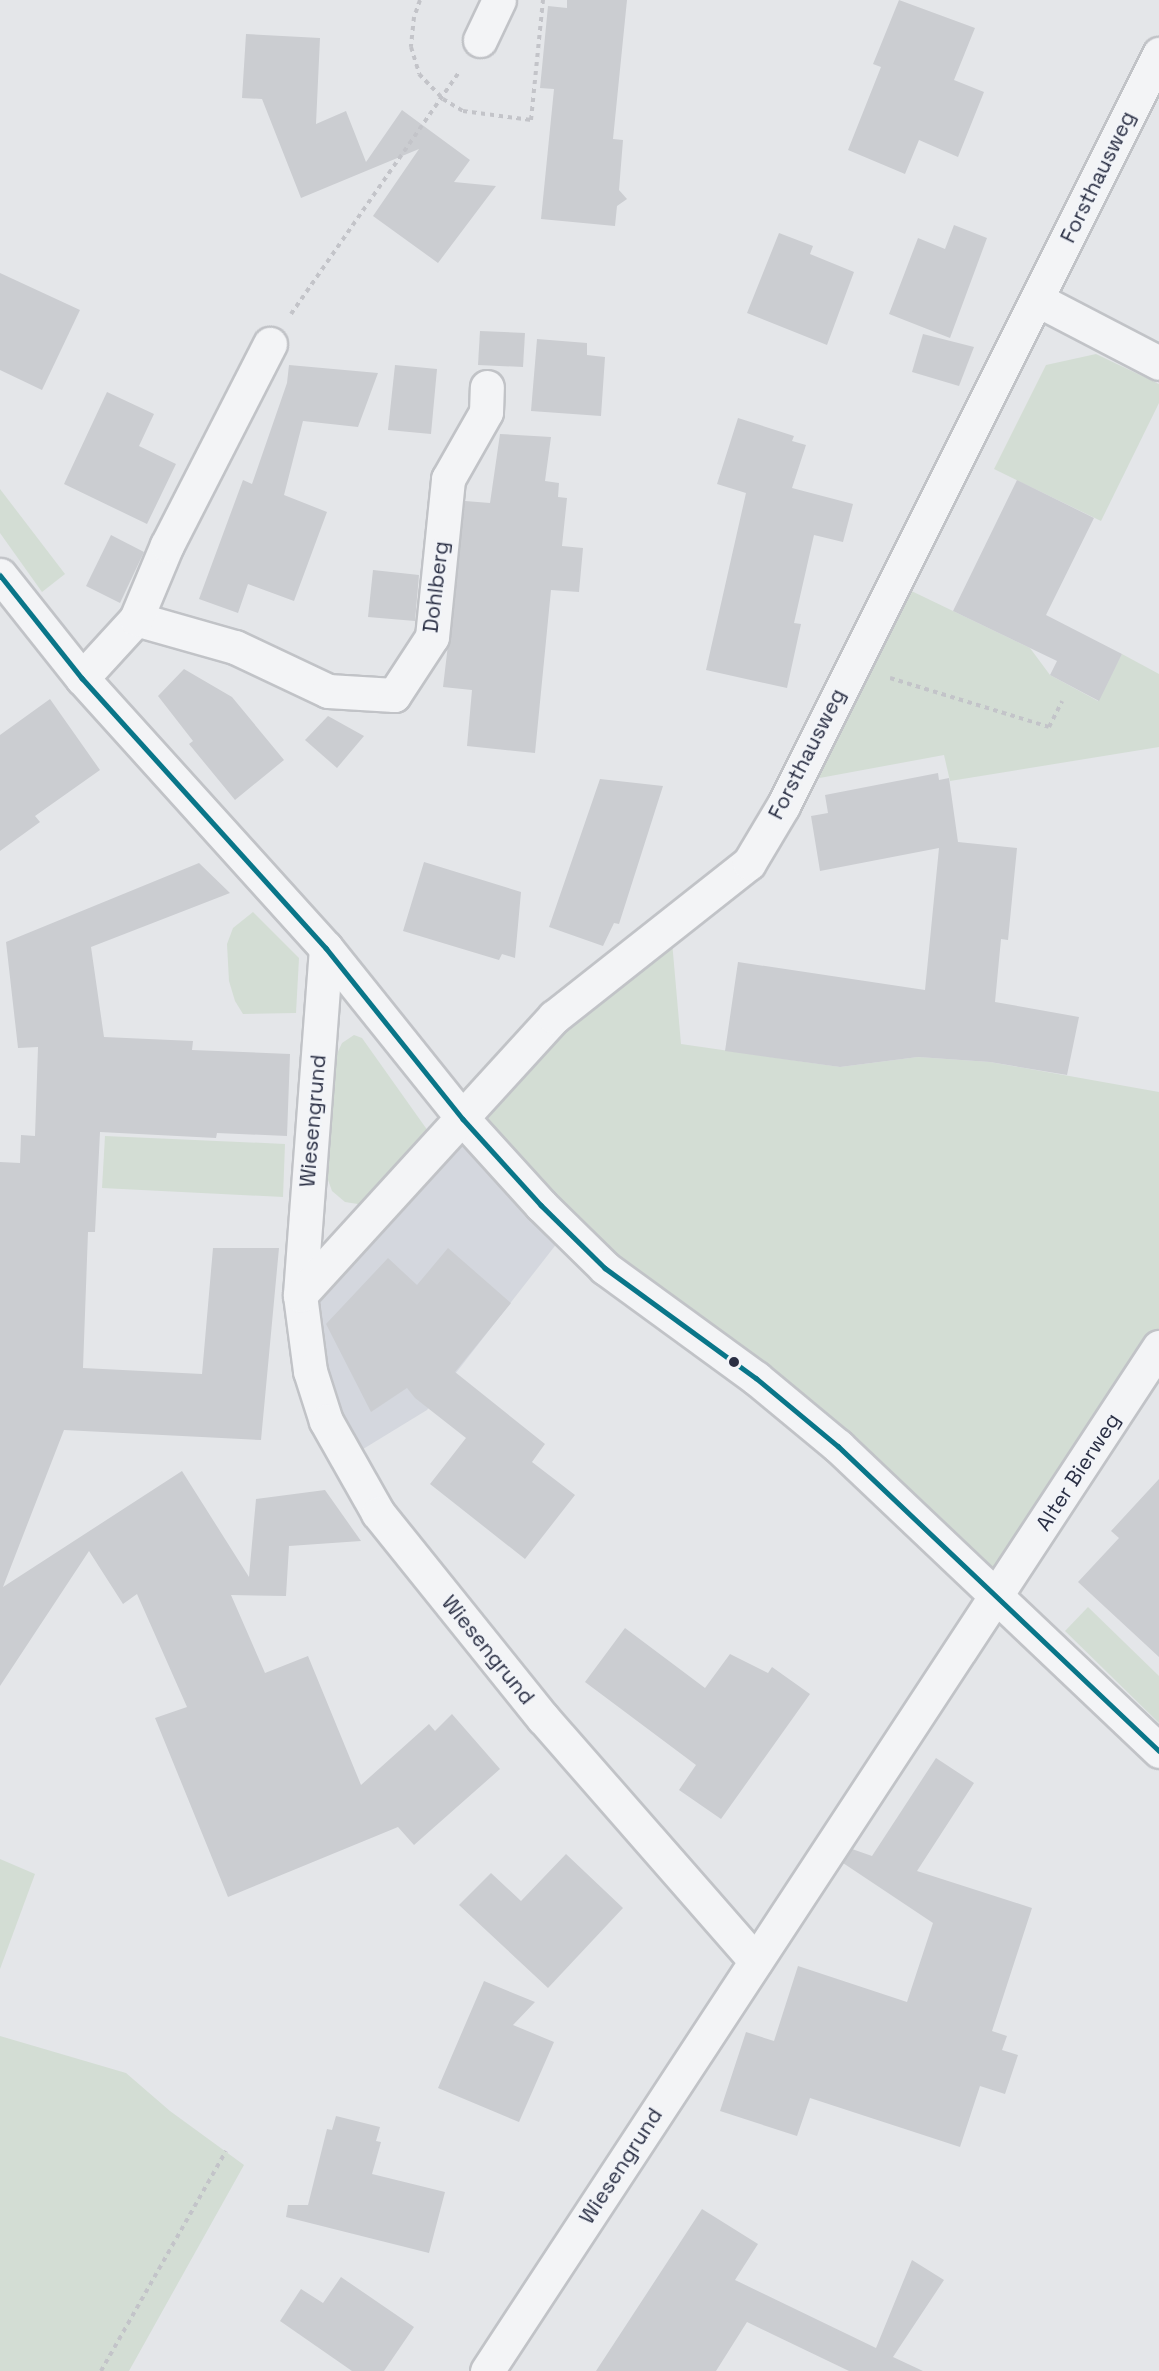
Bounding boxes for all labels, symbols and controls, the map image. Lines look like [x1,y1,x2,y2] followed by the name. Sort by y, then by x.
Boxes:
[1055,107,1141,247] street label: Forsthausweg
[418,540,454,634] street label: Dohlberg
[763,684,851,824] street label: Forsthausweg
[295,1054,331,1188] street label: Wiesengrund
[728,1356,740,1368] unlabelled marker
[1031,1408,1125,1536] street label: Alter Bierweg
[436,1590,540,1710] street label: Wiesengrund
[574,2103,668,2229] street label: Wiesengrund

